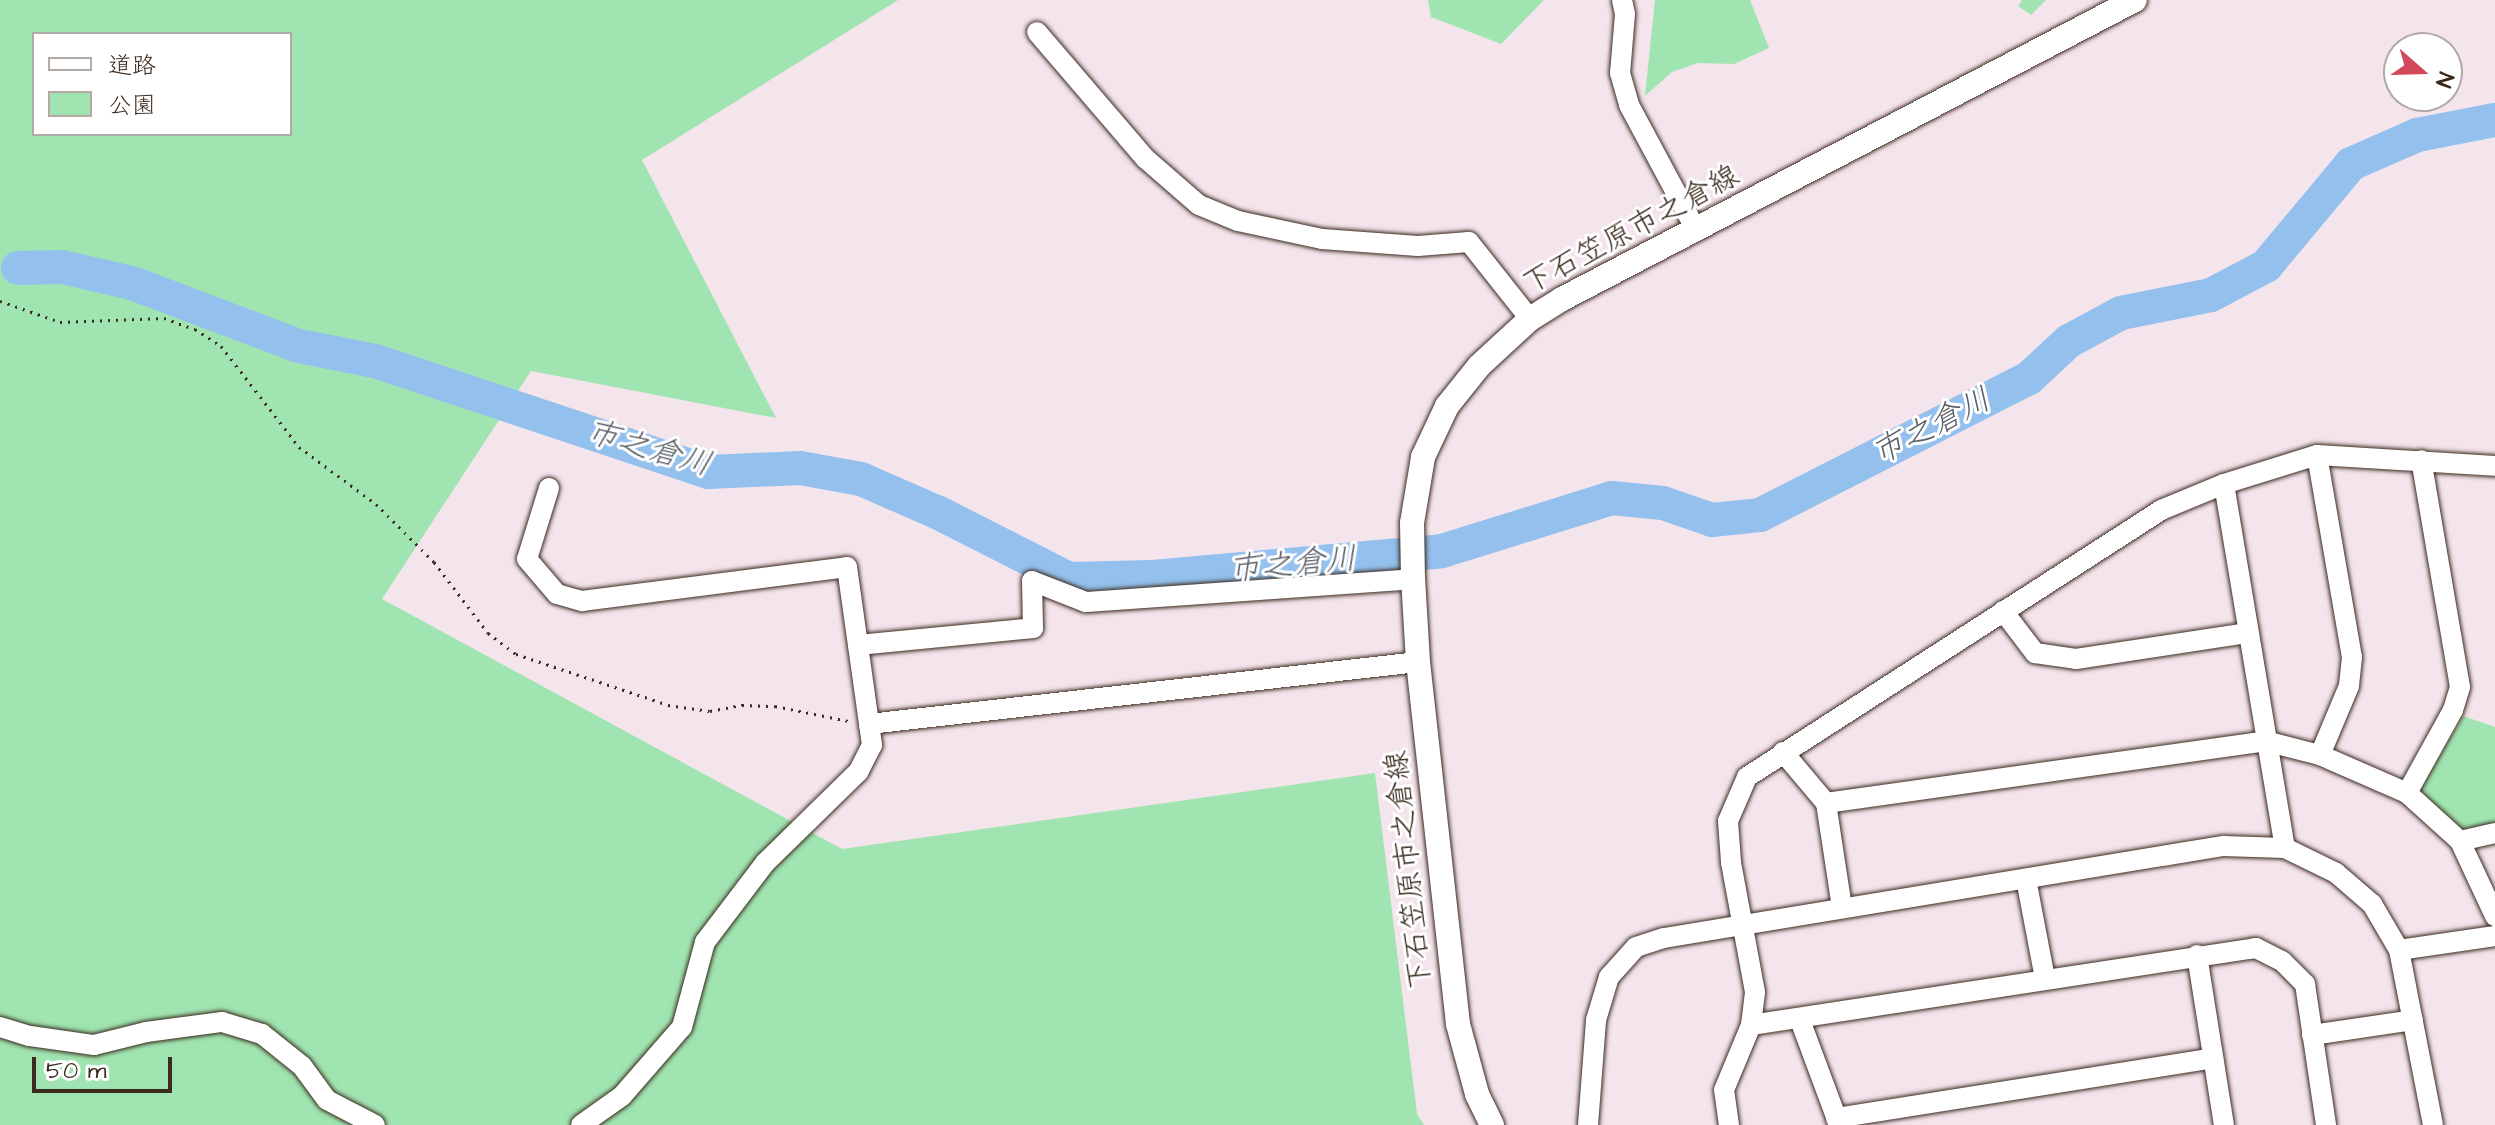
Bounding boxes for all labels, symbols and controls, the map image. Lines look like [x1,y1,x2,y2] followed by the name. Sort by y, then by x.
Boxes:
[32,32,292,136] legend
[2383,32,2463,112] north arrow
[108,49,156,83] text: 道路
[2427,68,2461,91] text: N
[108,89,156,123] text: 公園
[1517,158,1745,302] street label: 下石笠原市之倉線
[1866,381,1998,473] water label: 市之倉川
[582,413,716,485] water label: 市之倉川
[1228,540,1358,590] water label: 市之倉川
[1379,749,1439,991] street label: 下石笠原市之倉線
[36,1041,176,1091] scale bar
[46,1054,106,1088] text: 50 m

